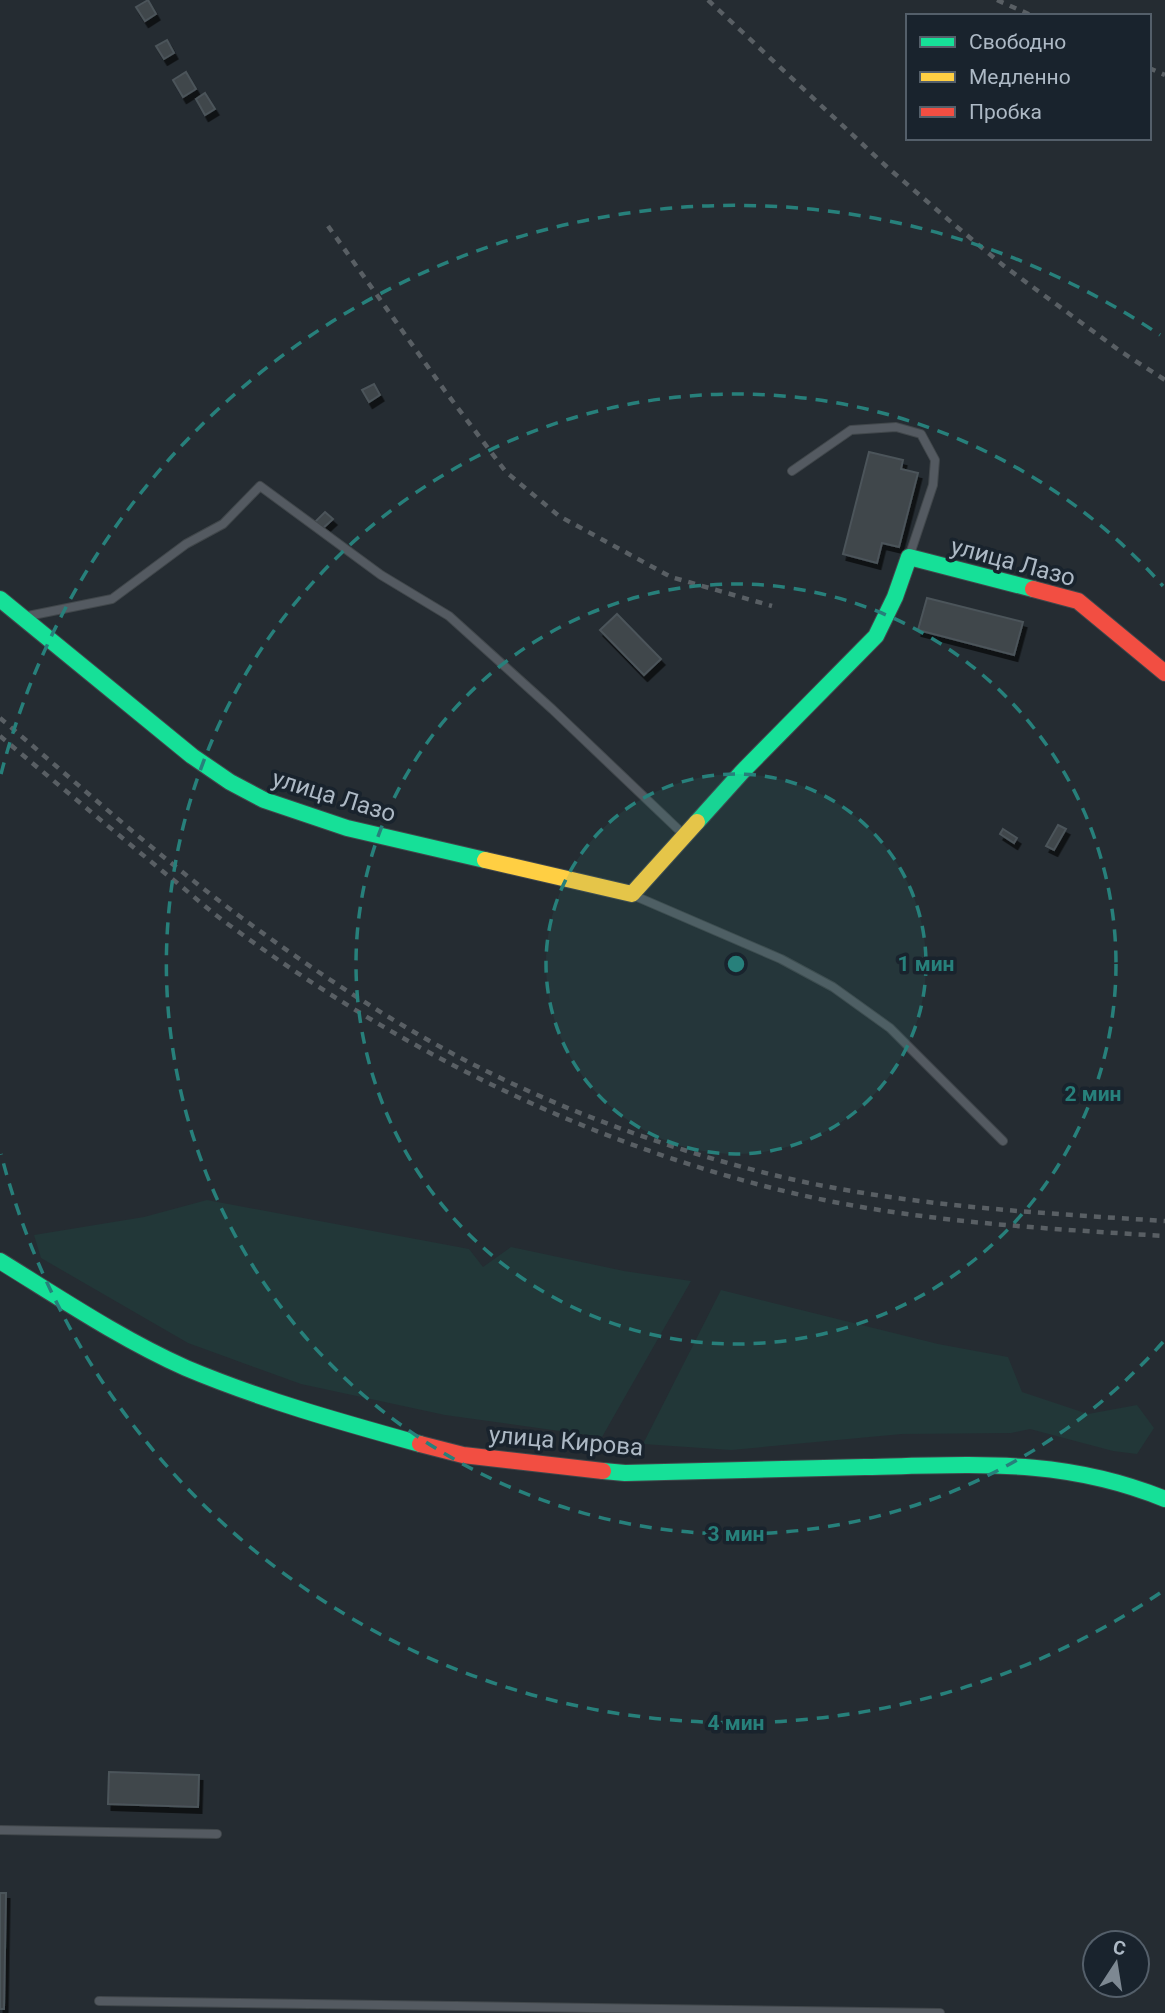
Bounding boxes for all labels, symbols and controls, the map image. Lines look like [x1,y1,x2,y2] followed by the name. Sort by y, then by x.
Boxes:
[906,14,1151,140] legend
[969,30,1066,54] text: Свободно
[969,65,1071,89] text: Медленно
[969,100,1042,124] text: Пробка
[948,532,1078,592] street label: улица Лазо
[269,764,399,828] street label: улица Лазо
[724,952,748,976] centre of rings
[898,952,955,976] text: 1 мин
[1065,1082,1122,1106] text: 2 мин
[488,1420,644,1462] street label: улица Кирова
[708,1522,765,1546] text: 3 мин
[708,1711,765,1735] text: 4 мин
[1081,1929,1151,1999] north arrow
[1111,1935,1128,1960] text: С

